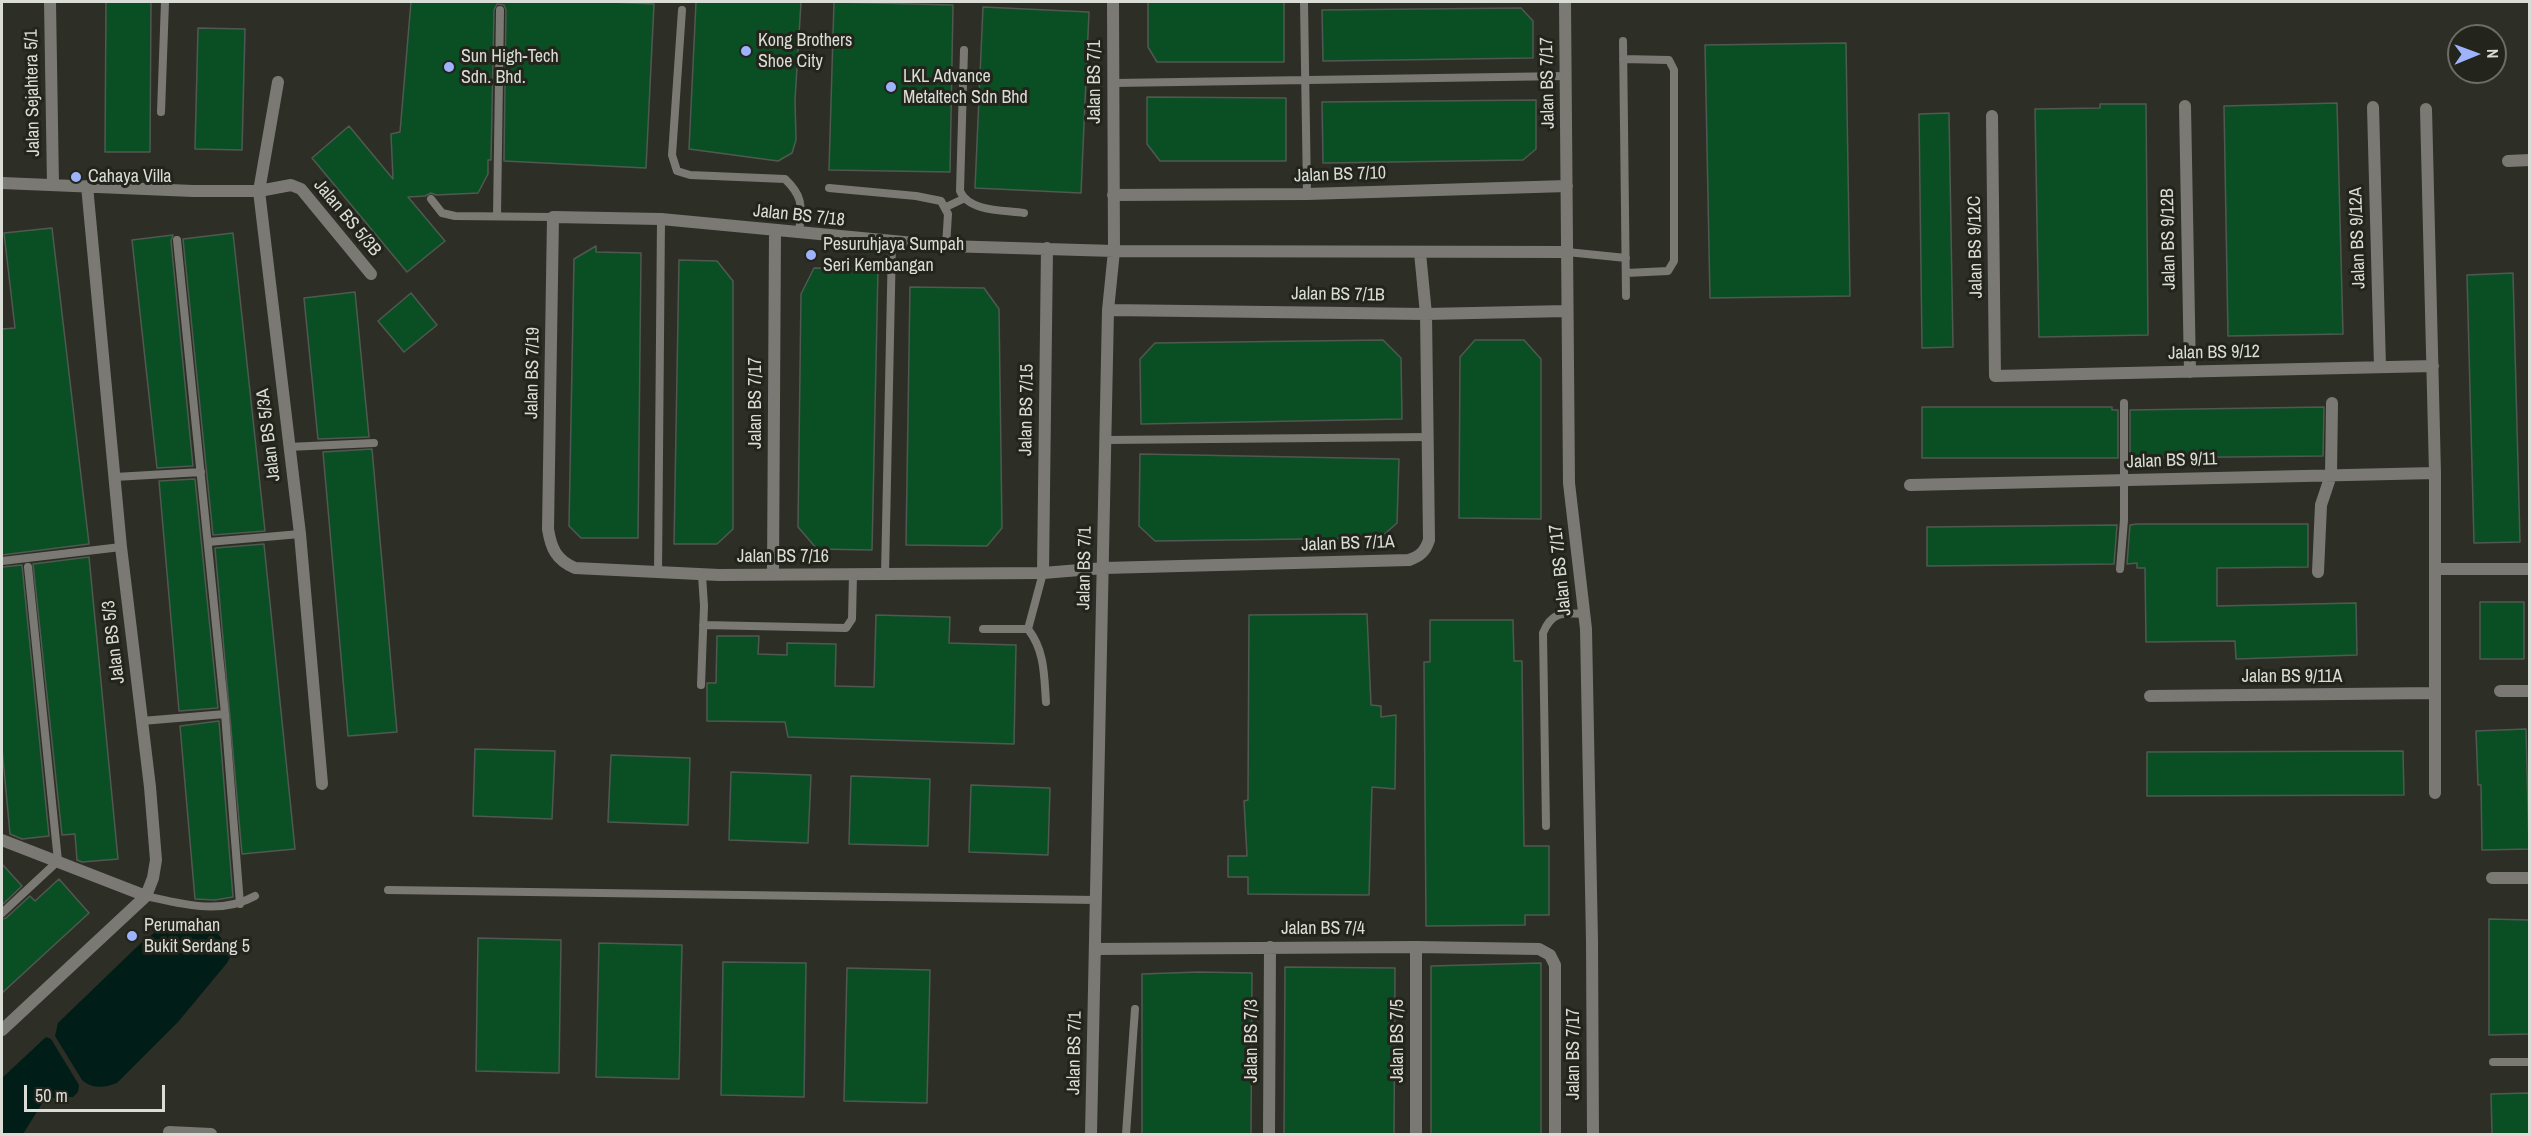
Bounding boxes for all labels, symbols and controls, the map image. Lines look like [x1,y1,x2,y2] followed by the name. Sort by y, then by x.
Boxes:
[2447,24,2507,84] north arrow
[21,29,45,157] street label: Jalan Sejahtera 5/1
[758,30,852,72] place label: Kong Brothers Shoe City
[1536,37,1560,129] street label: Jalan BS 7/17
[1084,40,1106,124] street label: Jalan BS 7/1
[739,44,753,58] marker: Kong Brothers Shoe City
[461,46,559,88] place label: Sun High-Tech Sdn. Bhd.
[2482,49,2504,59] text: N
[442,60,456,74] marker: Sun High-Tech Sdn. Bhd.
[903,66,1028,109] place label: LKL Advance Metaltech Sdn Bhd
[884,80,898,94] marker: LKL Advance Metaltech Sdn Bhd
[1294,163,1386,187] street label: Jalan BS 7/10
[88,166,171,188] place label: Cahaya Villa
[69,170,83,184] marker: Cahaya Villa
[309,175,385,261] street label: Jalan BS 5/3B
[2345,187,2371,289] street label: Jalan BS 9/12A
[2157,188,2181,290] street label: Jalan BS 9/12B
[1964,196,1988,298] street label: Jalan BS 9/12C
[752,200,846,232] street label: Jalan BS 7/18
[823,234,964,276] place label: Pesuruhjaya Sumpah Seri Kembangan
[804,248,818,262] marker: Pesuruhjaya Sumpah Seri Kembangan
[1291,283,1385,307] street label: Jalan BS 7/1B
[521,327,545,419] street label: Jalan BS 7/19
[2168,341,2260,365] street label: Jalan BS 9/12
[745,357,767,449] street label: Jalan BS 7/17
[1015,364,1039,456] street label: Jalan BS 7/15
[253,387,285,483] street label: Jalan BS 5/3A
[2126,449,2218,473] street label: Jalan BS 9/11
[1545,523,1577,617] street label: Jalan BS 7/17
[1073,526,1097,610] street label: Jalan BS 7/1
[1301,532,1395,556] street label: Jalan BS 7/1A
[737,546,829,568] street label: Jalan BS 7/16
[98,599,130,685] street label: Jalan BS 5/3
[2242,666,2342,688] street label: Jalan BS 9/11A
[144,915,250,958] place label: Perumahan Bukit Serdang 5
[1281,918,1365,940] street label: Jalan BS 7/4
[125,929,139,943] marker: Perumahan Bukit Serdang 5
[1241,999,1263,1083] street label: Jalan BS 7/3
[1387,999,1409,1083] street label: Jalan BS 7/5
[1563,1008,1585,1100] street label: Jalan BS 7/17
[1063,1011,1087,1095] street label: Jalan BS 7/1
[27,1073,168,1111] scale bar
[35,1083,68,1108] text: 50 m

